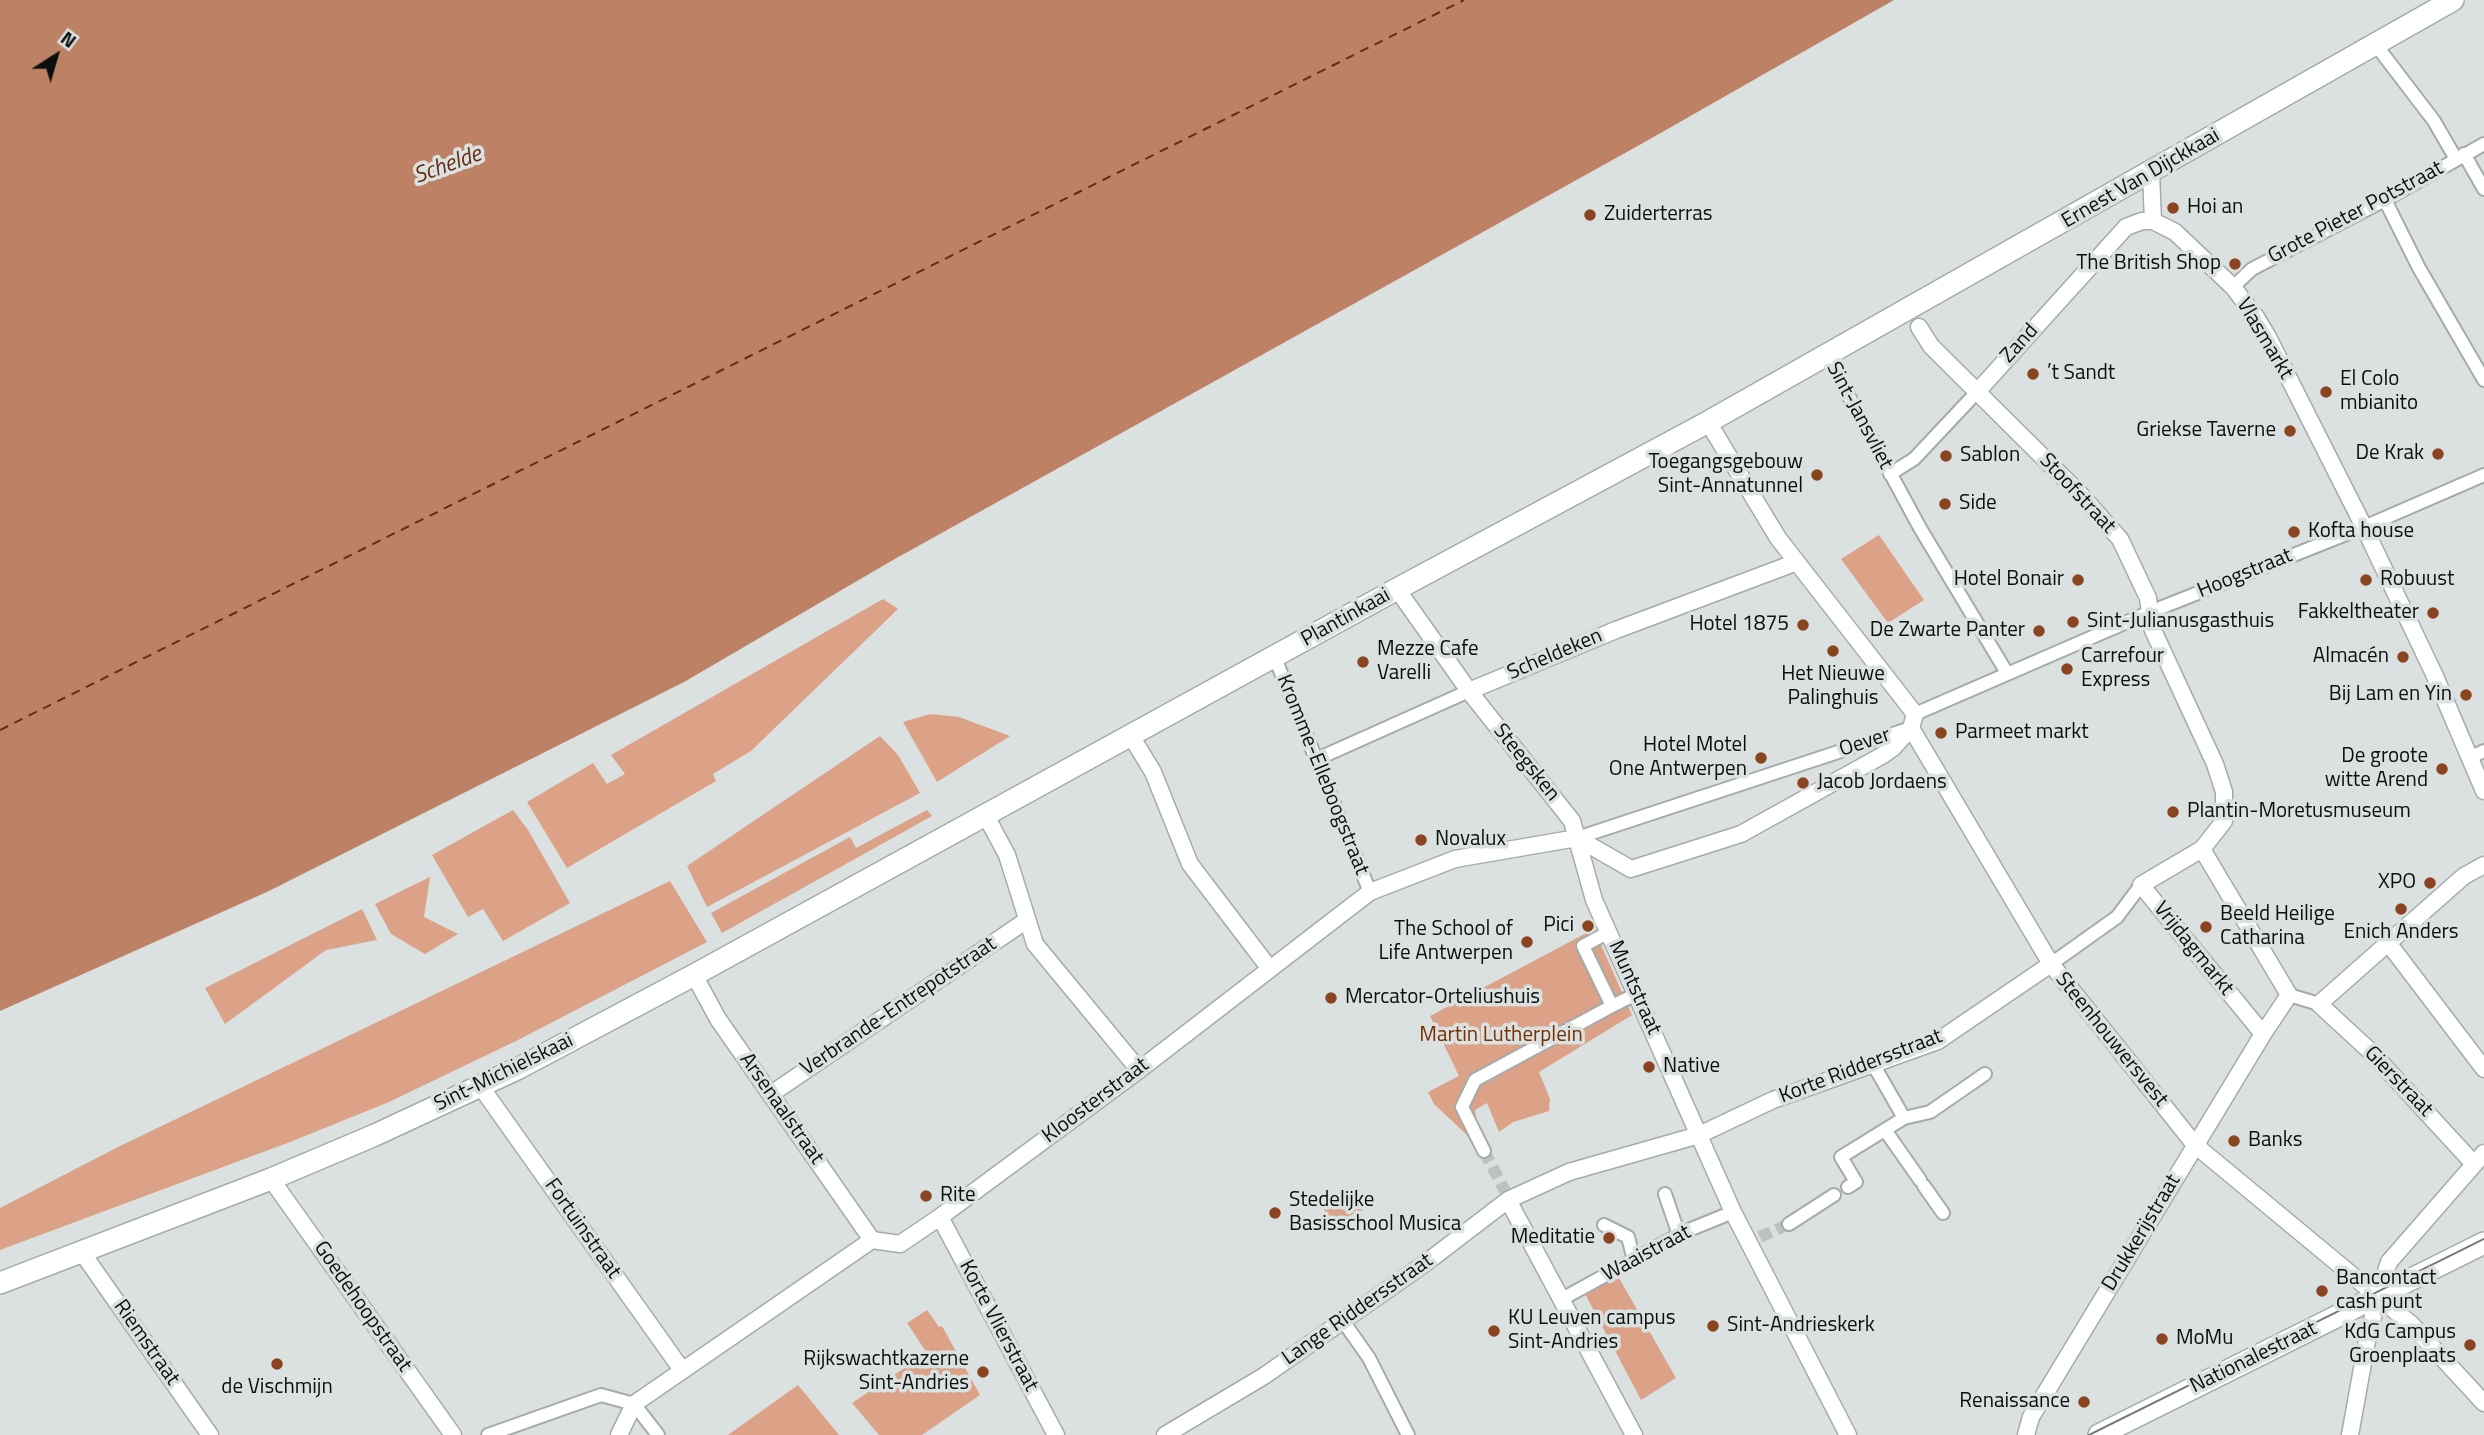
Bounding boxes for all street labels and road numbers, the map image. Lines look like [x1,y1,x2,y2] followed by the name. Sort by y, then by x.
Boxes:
[2058,124,2224,234] street label: Ernest Van Dijckkaai
[2264,156,2448,270] street label: Grote Pieter Potstraat
[2230,294,2298,384] street label: Vlasmarkt
[1996,319,2044,369] street label: Zand
[1820,358,1898,474] street label: Sint-Jansvliet
[2034,449,2120,539] street label: Stoofstraat
[2194,544,2296,604] street label: Hoogstraat
[1297,583,1395,653] street label: Plantinkaai
[1504,624,1606,686] street label: Scheldeken
[1270,671,1374,879] street label: Kromme-Elleboogstraat
[1487,719,1565,807] street label: Steegsken
[1836,723,1894,763] street label: Oever
[2148,897,2238,1001] street label: Vrijdagmarkt
[796,932,1002,1082] street label: Verbrande-Entrepotstraat
[1602,937,1666,1039] street label: Muntstraat
[2049,968,2173,1112] street label: Steenhouwersvest
[1776,1024,1946,1110] street label: Korte Riddersstraat
[430,1028,578,1118] street label: Sint-Michielskaai
[2358,1042,2438,1122] street label: Gierstraat
[733,1048,829,1170] street label: Arsenaalstraat
[1038,1053,1154,1149] street label: Kloosterstraat
[2097,1170,2187,1296] street label: Drukkerijstraat
[538,1174,626,1284] street label: Fortuinstraat
[1598,1220,1696,1288] street label: Waaistraat
[308,1237,416,1377] street label: Goedehoopstraat
[1278,1249,1438,1371] street label: Lange Riddersstraat
[953,1256,1043,1396] street label: Korte Vlierstraat
[107,1295,185,1391] street label: Riemstraat
[2187,1316,2321,1400] street label: Nationalestraat

